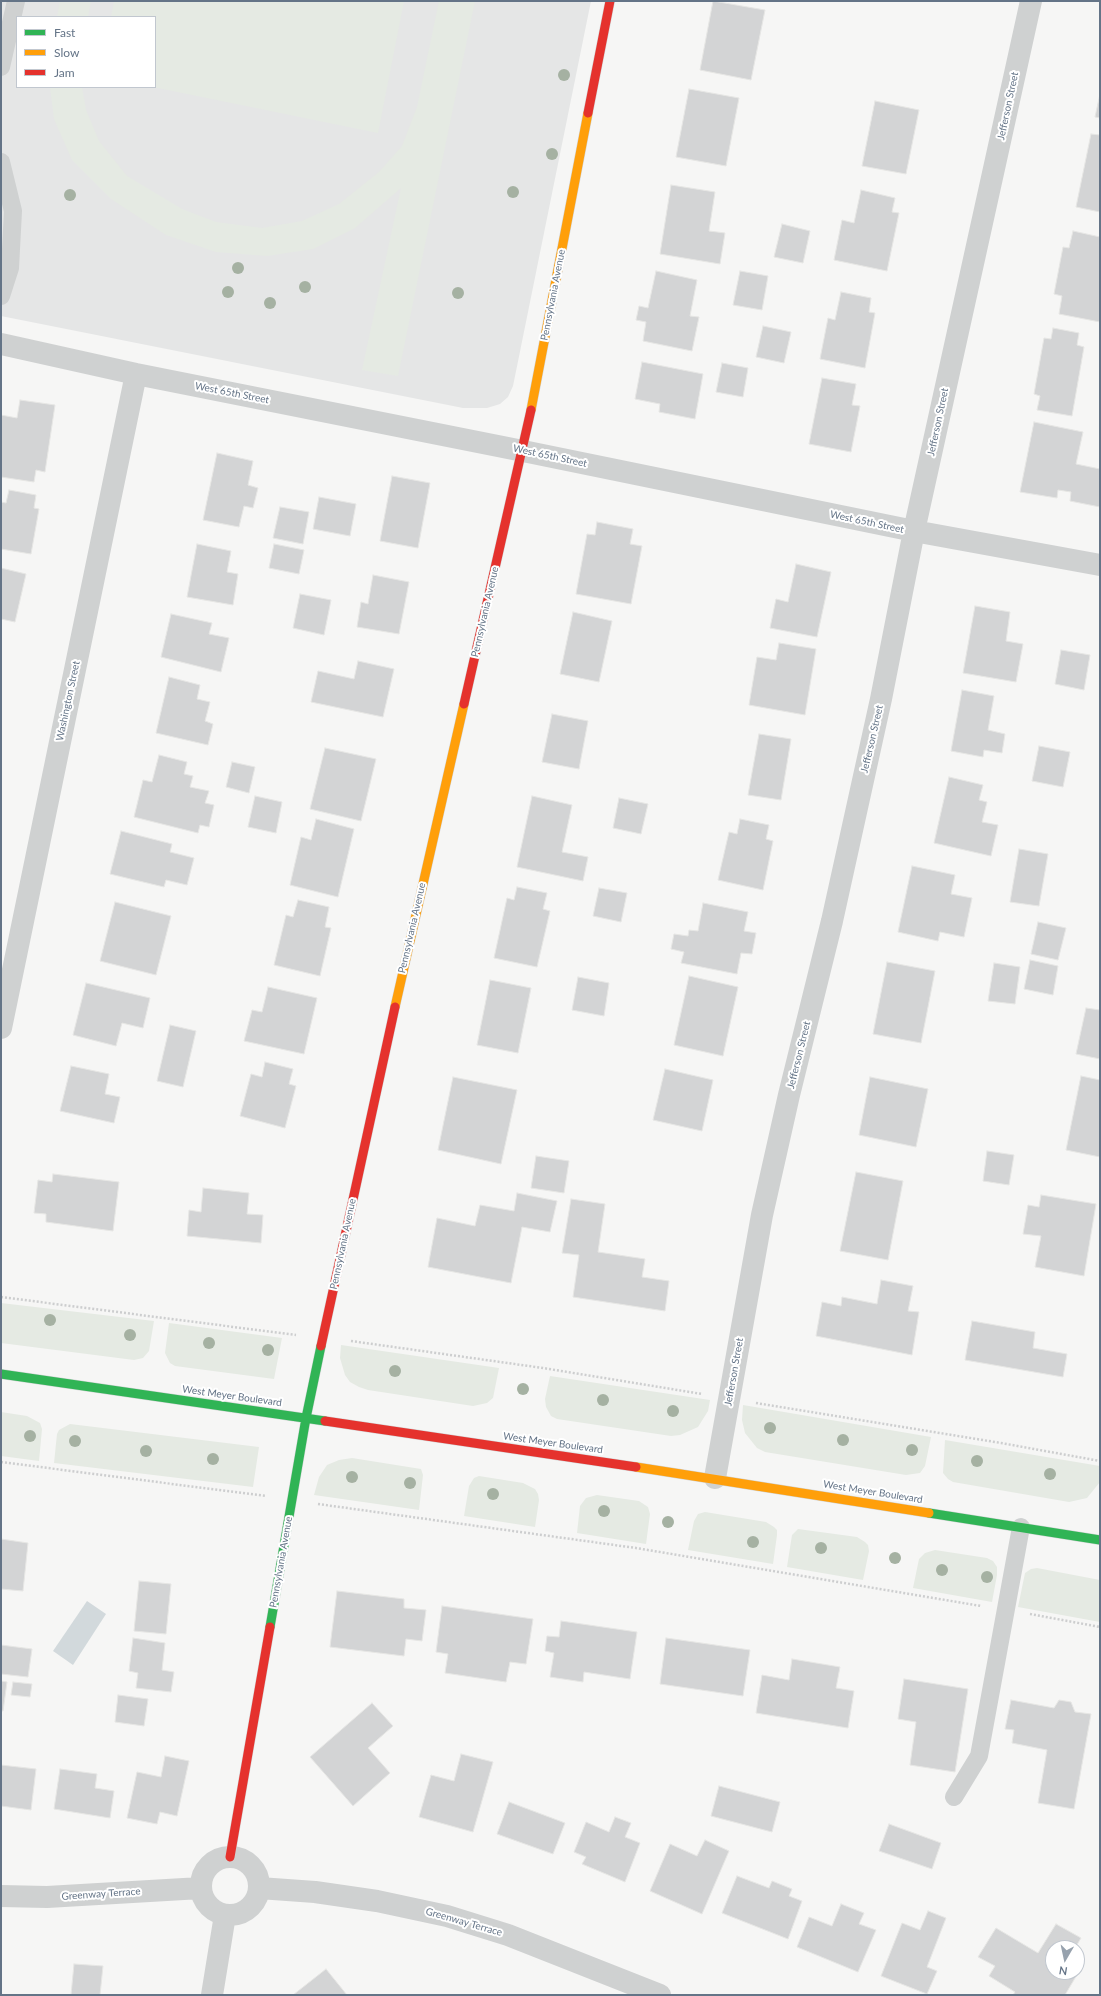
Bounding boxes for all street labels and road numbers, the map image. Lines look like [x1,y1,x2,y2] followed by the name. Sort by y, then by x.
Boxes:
[995,71,1021,141] street label: Jefferson Street
[538,248,568,342] street label: Pennsylvania Avenue
[194,380,270,406] street label: West 65th Street
[925,387,951,457] street label: Jefferson Street
[512,442,588,470] street label: West 65th Street
[829,508,905,536] street label: West 65th Street
[469,566,501,658] street label: Pennsylvania Avenue
[54,660,82,742] street label: Washington Street
[858,704,886,774] street label: Jefferson Street
[396,882,428,974] street label: Pennsylvania Avenue
[785,1020,813,1090] street label: Jefferson Street
[328,1197,358,1291] street label: Pennsylvania Avenue
[722,1337,746,1407] street label: Jefferson Street
[181,1383,283,1409] street label: West Meyer Boulevard
[502,1430,604,1456] street label: West Meyer Boulevard
[822,1478,924,1506] street label: West Meyer Boulevard
[267,1515,295,1609] street label: Pennsylvania Avenue
[61,1885,141,1903] street label: Greenway Terrace
[424,1905,504,1939] street label: Greenway Terrace

